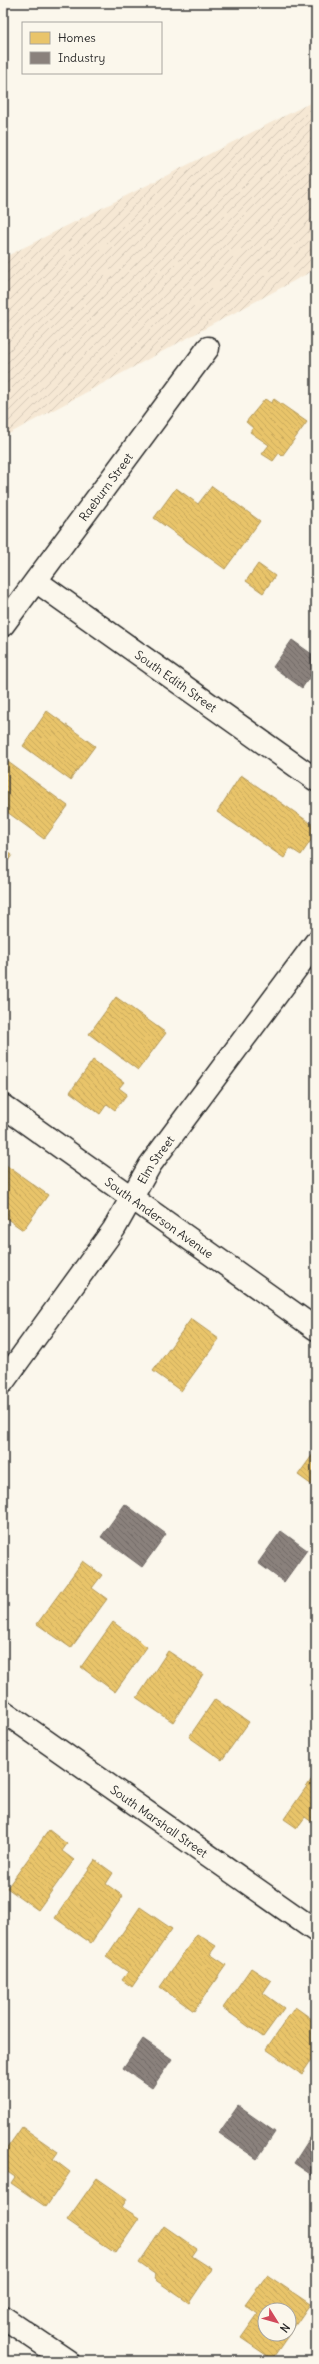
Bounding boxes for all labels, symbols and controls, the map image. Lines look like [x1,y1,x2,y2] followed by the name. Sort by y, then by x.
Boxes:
[22,22,162,74] legend
[58,30,96,45] text: Homes
[58,50,105,65] text: Industry
[75,450,136,524] street label: Raeburn Street
[132,646,220,715] street label: South Edith Street
[134,1132,177,1186] street label: Elm Street
[102,1174,217,1261] street label: South Anderson Avenue
[108,1782,211,1860] street label: South Marshall Street
[257,2302,297,2342] north arrow
[277,2321,293,2335] text: N

